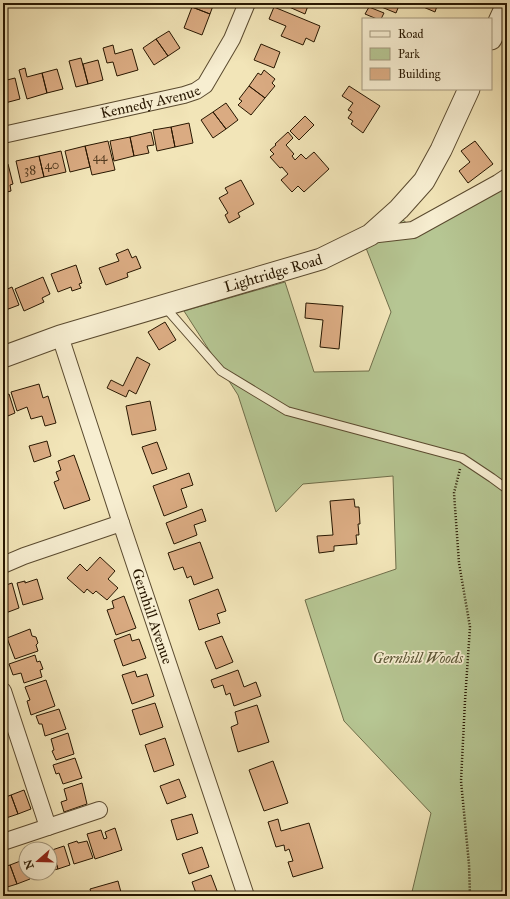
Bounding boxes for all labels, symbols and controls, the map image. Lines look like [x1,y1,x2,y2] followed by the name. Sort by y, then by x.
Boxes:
[362,18,492,90] legend
[398,27,424,41] text: Road
[398,47,420,61] text: Park
[398,67,441,82] text: Building
[99,81,204,122] street label: Kennedy Avenue
[93,149,108,165] house number: 44
[45,157,59,173] house number: 40
[24,162,36,178] house number: 38
[222,250,325,296] street label: Lightridge Road
[128,566,177,666] street label: Gernhill Avenue
[373,649,464,667] park label: Gernhill Woods
[18,841,58,881] north arrow
[21,857,37,871] text: N

